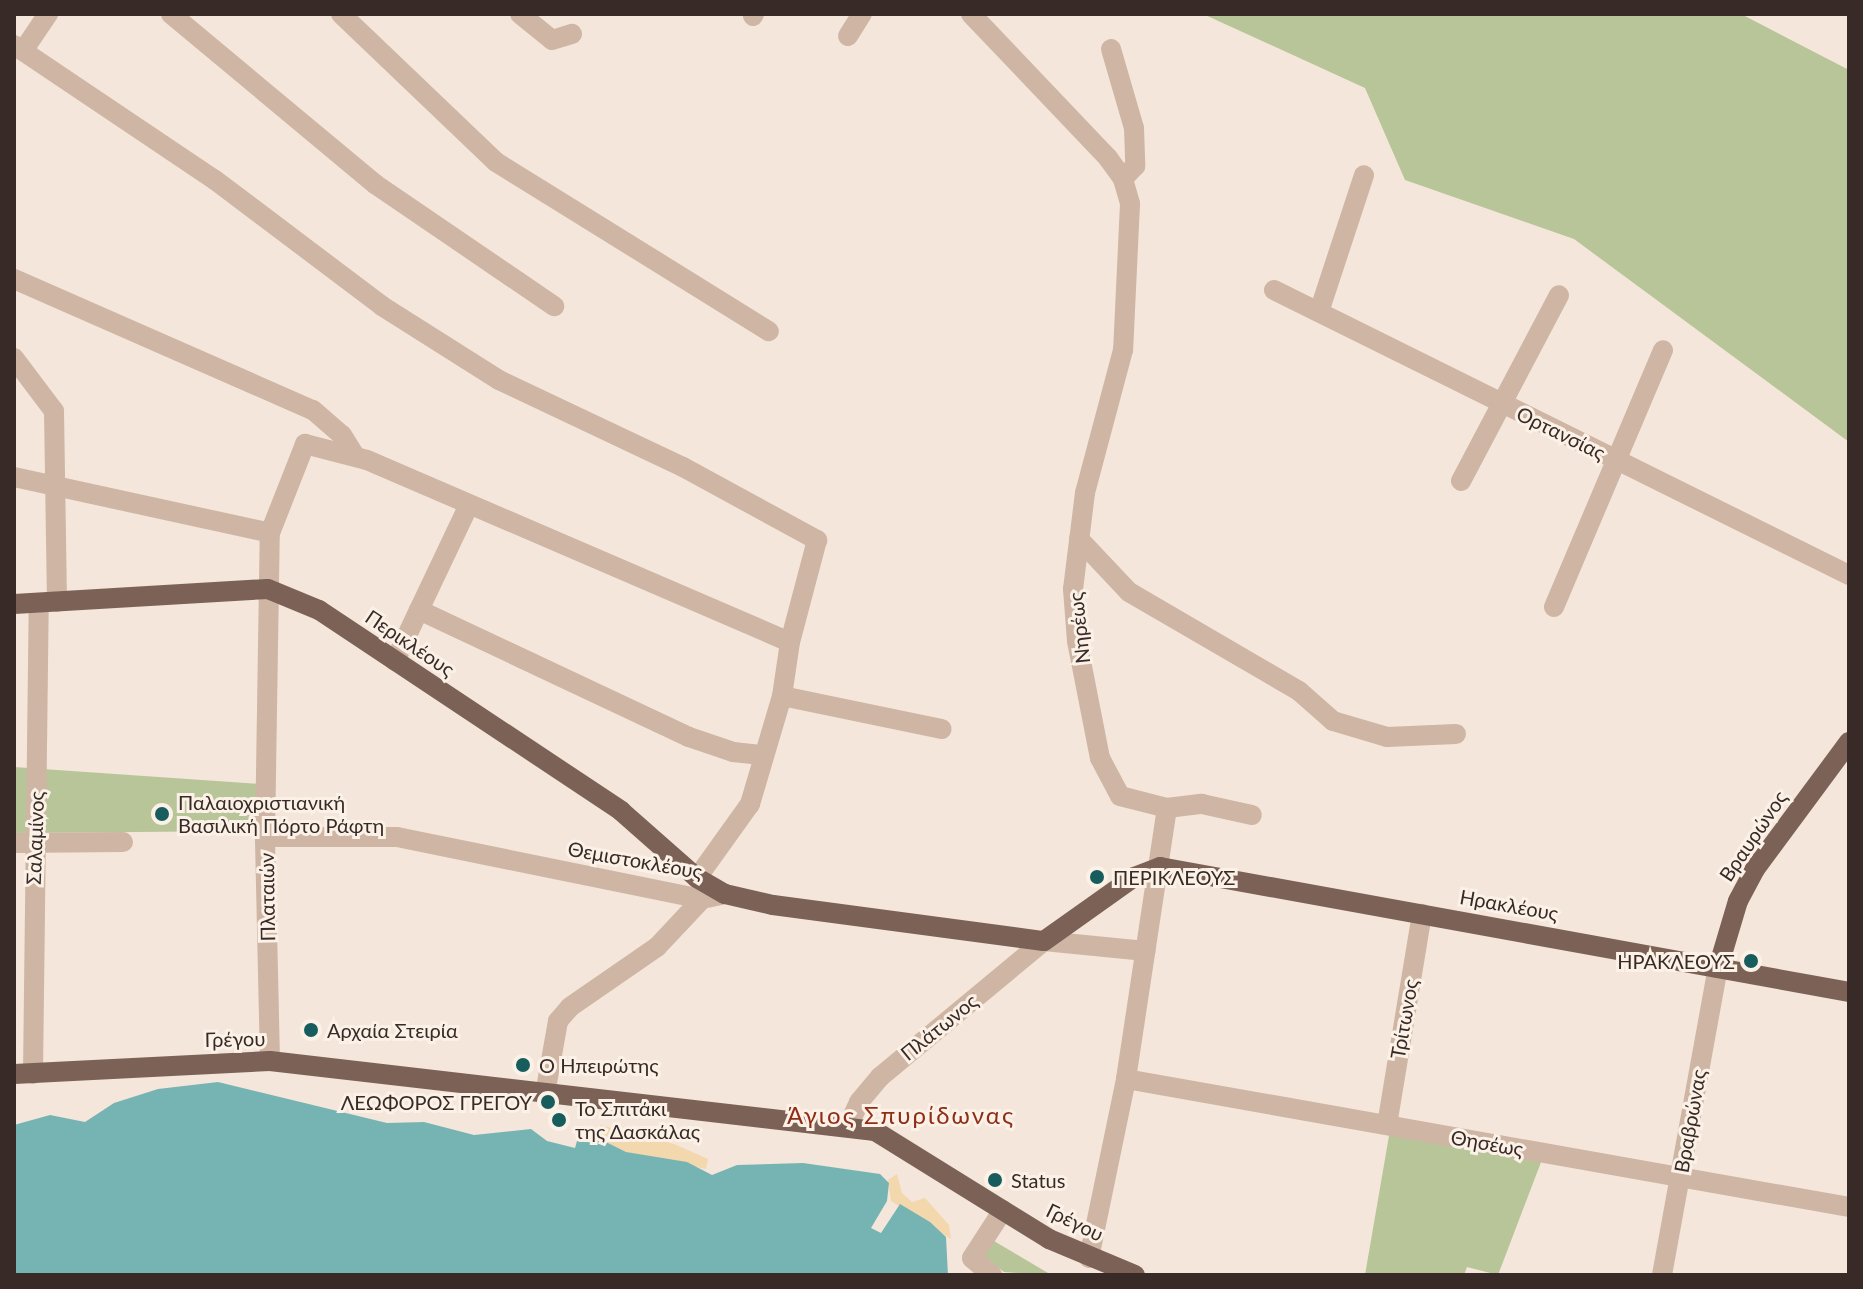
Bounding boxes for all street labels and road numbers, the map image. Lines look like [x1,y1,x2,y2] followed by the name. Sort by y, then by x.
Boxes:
[1513,401,1609,465] street label: Ορτανσίας
[1063,591,1095,665] street label: Νηρέως
[361,605,459,681] street label: Περικλέους
[1714,786,1792,886] street label: Βραυρώνος
[21,791,49,885] street label: Σαλαμίνος
[566,836,704,884] street label: Θεμιστοκλέους
[254,853,280,941] street label: Πλαταιών
[1458,885,1560,925] street label: Ηρακλέους
[1385,977,1423,1061] street label: Τρίτωνος
[896,989,982,1065] street label: Πλάτωνος
[204,1026,266,1052] street label: Γρέγου
[1669,1067,1711,1175] street label: Βραβρώνας
[1449,1125,1525,1161] street label: Θησέως
[1042,1198,1108,1246] street label: Γρέγου

